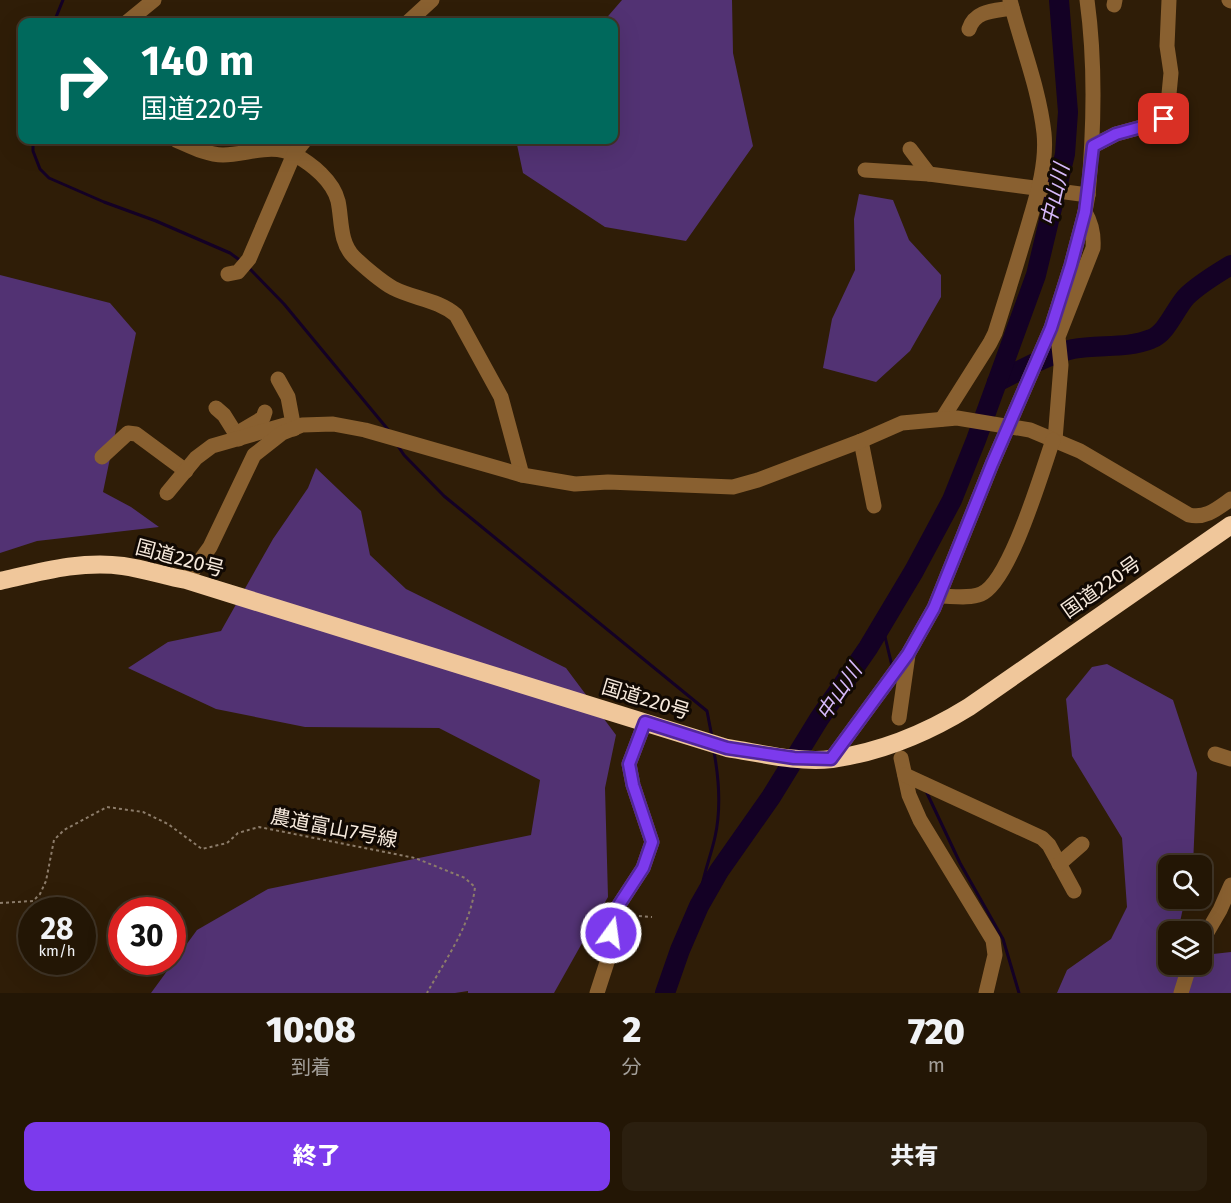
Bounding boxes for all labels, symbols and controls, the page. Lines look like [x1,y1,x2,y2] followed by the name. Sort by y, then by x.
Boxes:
[141,36,254,86] text: 140 m
[42,42,120,120] icon: right
[141,93,264,125] text: 国道220号
[1138,93,1189,144] pin
[1147,102,1180,135] icon: arrive
[1035,159,1075,229] water label: 中山川
[133,535,227,581] street label: 国道220号
[1057,551,1145,623] street label: 国道220号
[811,657,869,725] water label: 中山川
[599,674,693,724] street label: 国道220号
[268,804,400,852] street label: 農道富山7号線
[1158,855,1212,975] map controls
[1158,855,1212,909] button: search
[108,897,186,975] speed limit sign: 30
[579,901,643,965] position arrow
[41,911,73,947] text: 28
[1158,921,1212,975] button: layers
[38,942,76,960] text: km/h
[266,1008,356,1052] text: 10:08
[622,1008,641,1052] text: 2
[908,1010,965,1054] text: 720
[928,1053,945,1077] text: m
[291,1055,331,1079] text: 到着
[622,1055,642,1079] text: 分
[24,1122,610,1191] button: 終了
[622,1122,1207,1191] button: 共有

